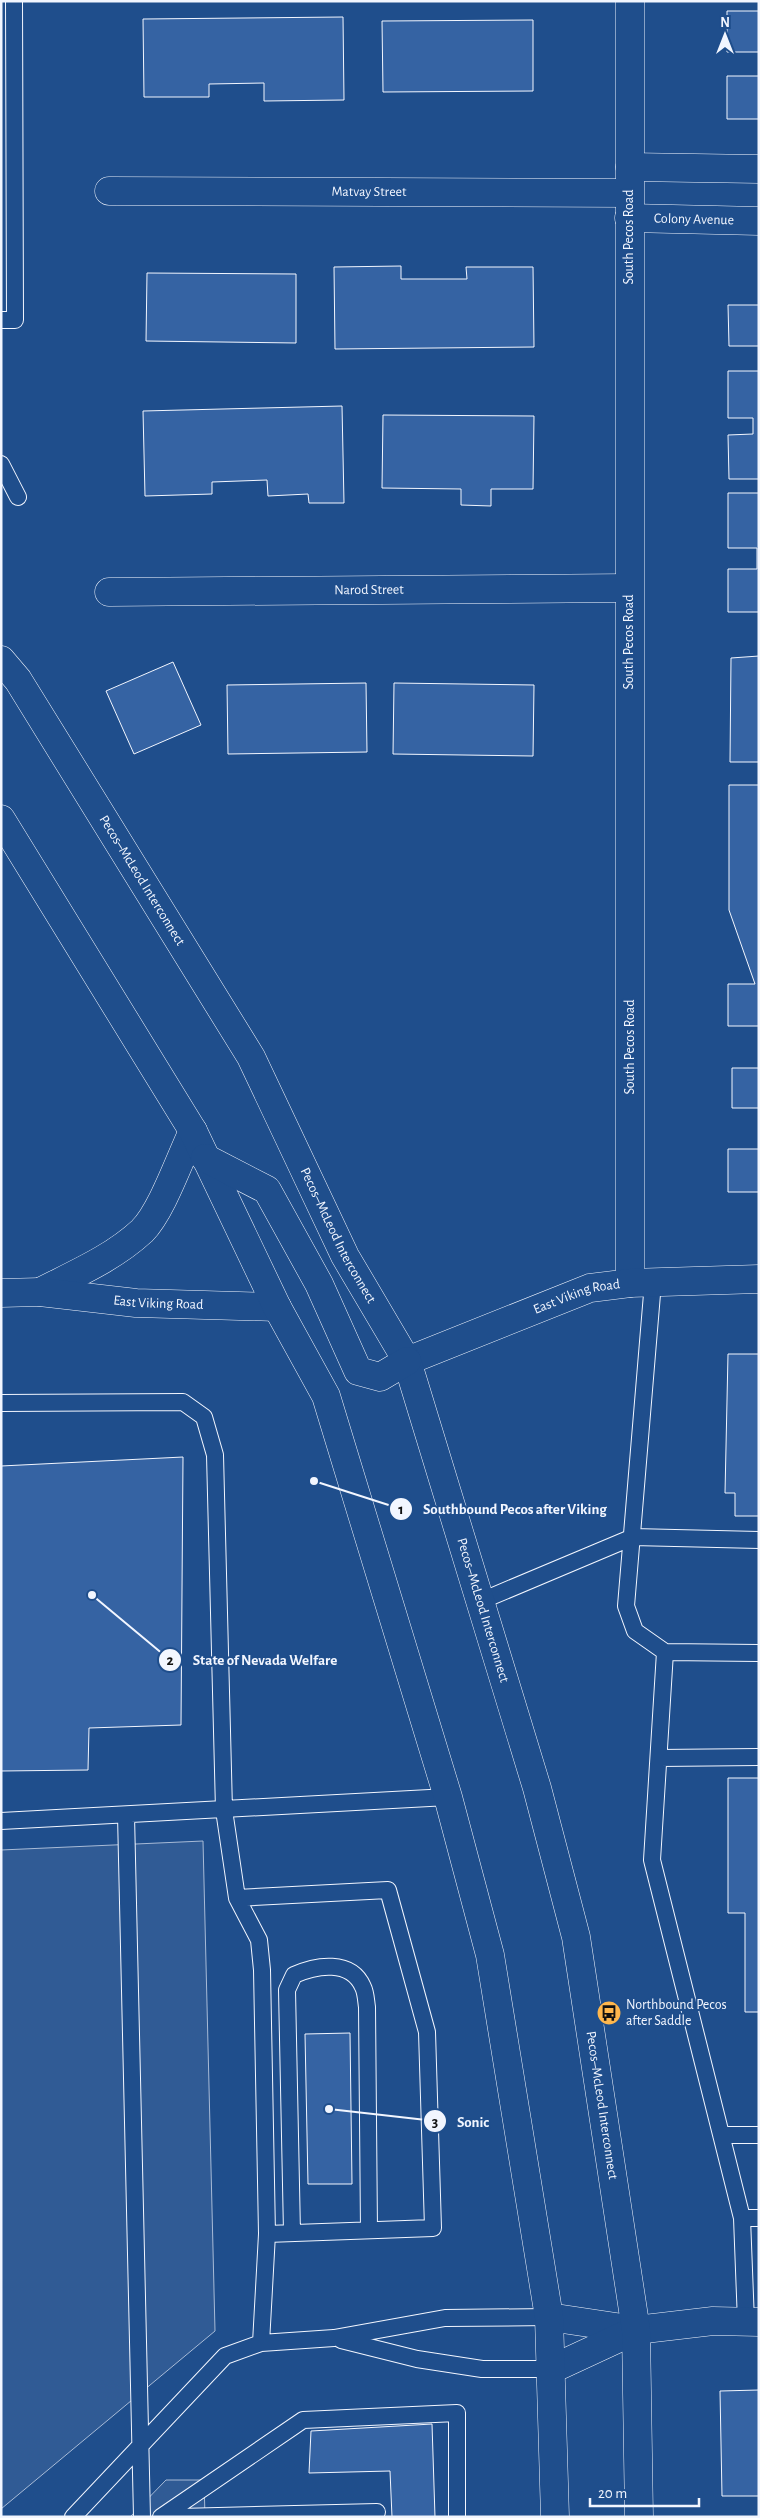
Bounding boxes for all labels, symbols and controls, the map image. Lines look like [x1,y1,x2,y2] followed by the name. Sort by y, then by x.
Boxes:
[700,10,750,60] north arrow
[720,16,730,30] text: N
[331,185,407,199] street label: Matvay Street
[622,189,636,285] street label: South Pecos Road
[654,212,734,227] street label: Colony Avenue
[334,583,404,597] street label: Narod Street
[622,594,636,690] street label: South Pecos Road
[97,813,188,949] street label: Pecos–McLeod Interconnect
[623,999,637,1095] street label: South Pecos Road
[297,1166,379,1306] street label: Pecos–McLeod Interconnect
[532,1277,621,1317] street label: East Viking Road
[113,1293,204,1312] street label: East Viking Road
[388,1494,617,1524] callout: Southbound Pecos after Viking
[398,1502,404,1517] text: 1
[423,1502,607,1517] text: Southbound Pecos after Viking
[454,1536,512,1685] street label: Pecos–McLeod Interconnect
[158,1645,347,1675] callout: State of Nevada Welfare
[166,1653,174,1668] text: 2
[193,1653,337,1668] text: State of Nevada Welfare
[626,1998,727,2028] place label: Northbound Pecos after Saddle
[596,2000,622,2026] bus stop icon: Northbound Pecos after Saddle
[583,2030,620,2181] street label: Pecos–McLeod Interconnect
[422,2106,499,2136] callout: Sonic
[432,2115,438,2130] text: 3
[457,2115,489,2130] text: Sonic
[590,2476,699,2508] scale bar
[598,2486,627,2501] text: 20 m

